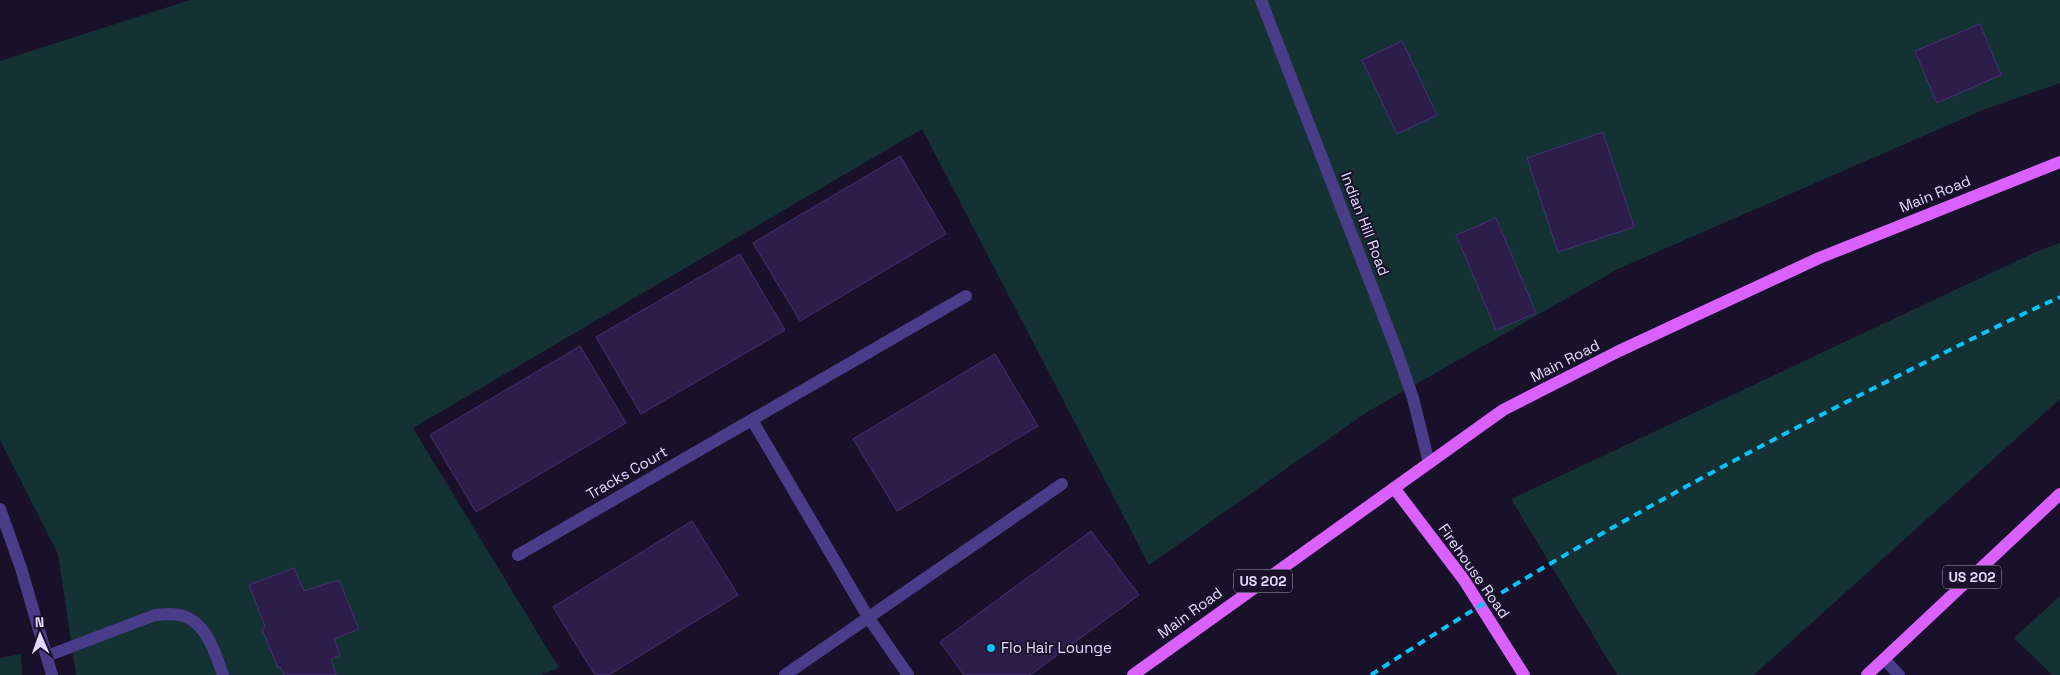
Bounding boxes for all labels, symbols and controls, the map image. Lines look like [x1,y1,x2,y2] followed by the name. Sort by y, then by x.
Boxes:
[1337,169,1394,278] street label: Indian Hill Road
[1896,171,1973,216] street label: Main Road
[1527,335,1603,386] street label: Main Road
[583,442,671,503] street label: Tracks Court
[1435,520,1514,622] street label: Firehouse Road
[1943,566,2001,588] road number: US 202
[1234,570,1292,592] road number: US 202
[1154,583,1226,642] street label: Main Road
[15,610,65,660] north arrow
[35,613,45,631] text: N
[1001,638,1112,657] place label: Flo Hair Lounge
[985,642,997,654] marker: Flo Hair Lounge

